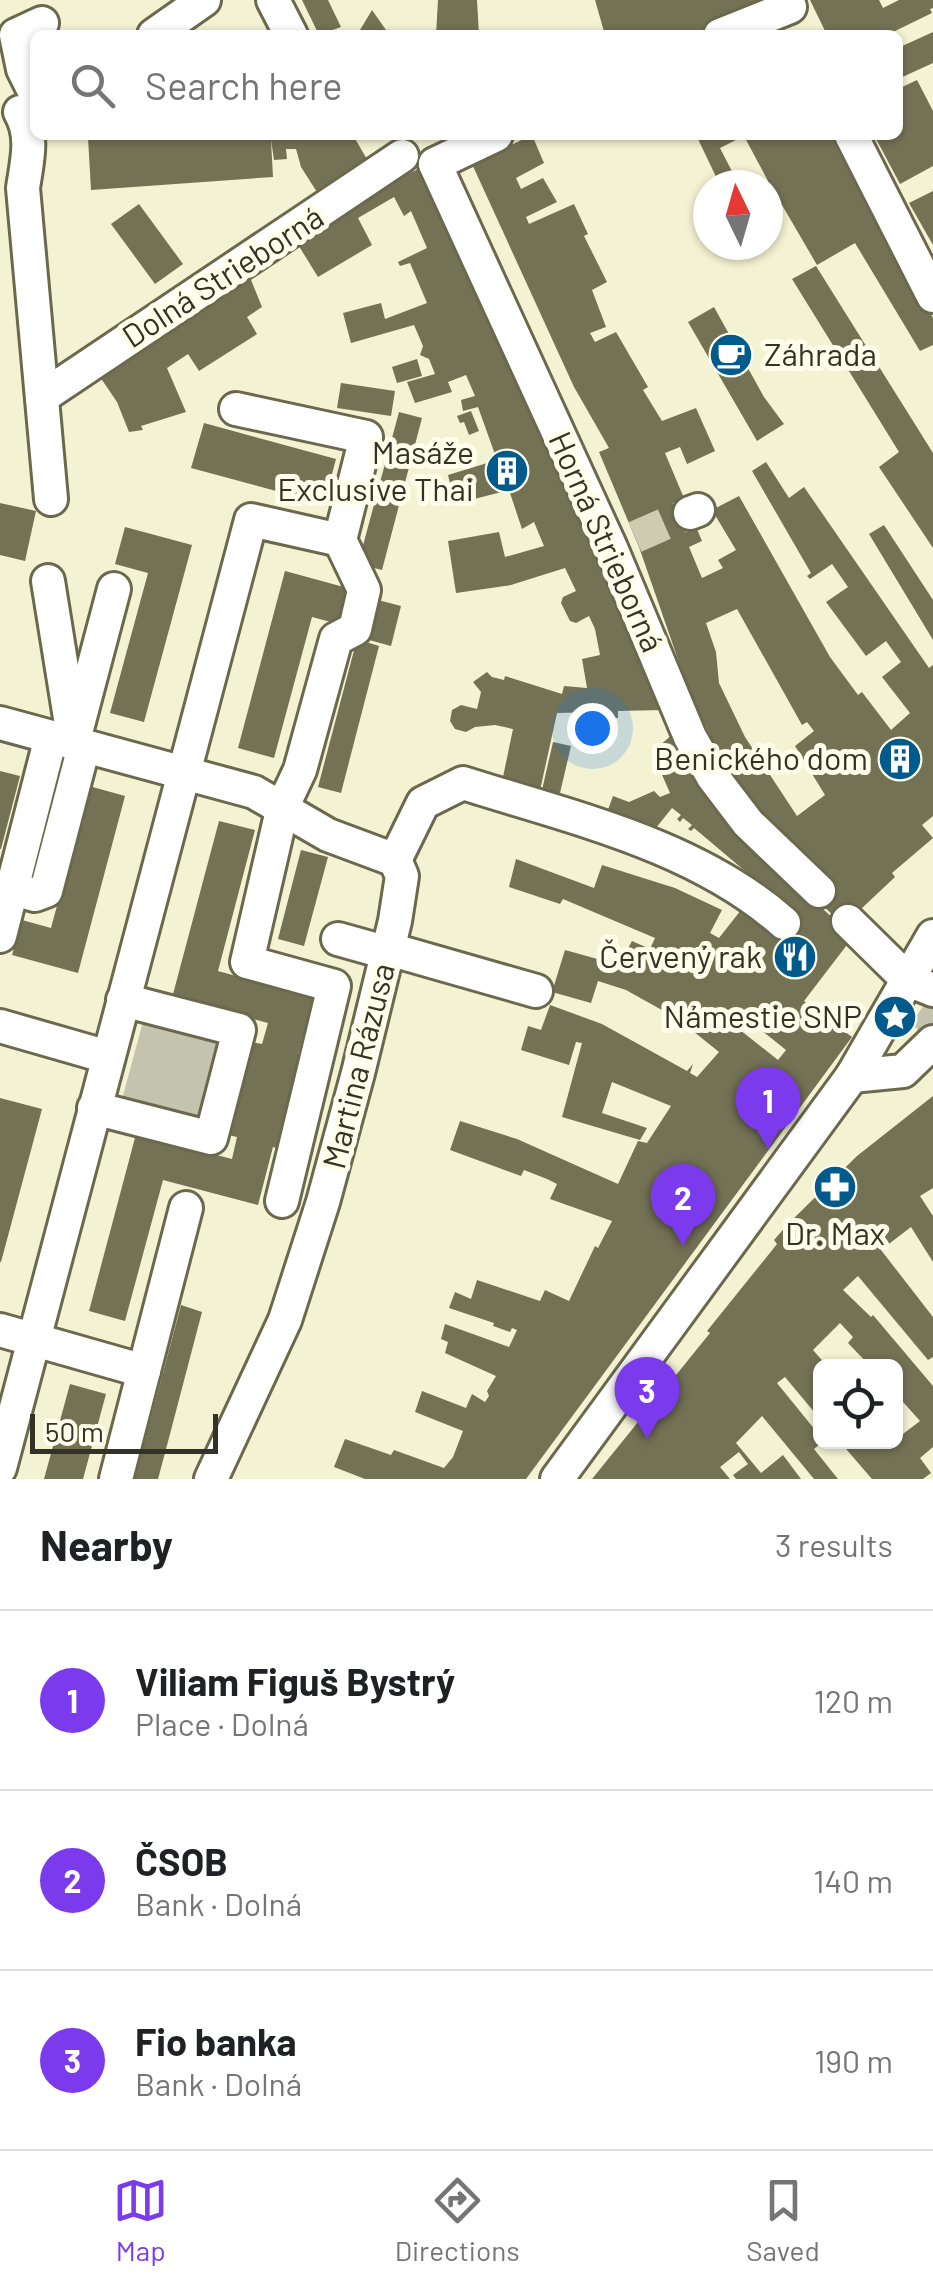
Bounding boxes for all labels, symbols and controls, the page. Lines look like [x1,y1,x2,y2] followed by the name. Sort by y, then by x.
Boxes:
[30,30,903,140] search box
[65,58,120,113] icon: search
[145,62,343,108] text: Search here
[693,170,783,260] north arrow
[114,196,329,354] street label: Dolná Strieborná
[708,332,754,378] cafe icon: Záhrada
[764,334,877,372] place label: Záhrada
[542,425,673,657] street label: Horná Strieborná
[277,432,474,507] place label: Masáže Exclusive Thai
[484,448,530,494] building icon: Masáže Exclusive Thai
[567,703,618,754] your location
[877,736,923,782] building icon: Benického dom
[654,738,868,776] place label: Benického dom
[772,934,818,980] restaurant icon: Červený rak
[599,936,762,974] place label: Červený rak
[313,959,401,1172] street label: Martina Rázusa
[872,994,918,1040] place icon: Námestie SNP
[664,996,862,1034] place label: Námestie SNP
[736,1066,800,1149] pin: 1
[650,1164,716,1246] pin: 2
[812,1164,858,1210] pharmacy icon: Dr. Max
[785,1213,885,1251] place label: Dr. Max
[614,1356,680,1439] pin: 3
[813,1359,903,1449] map controls
[813,1359,903,1449] button: locate
[30,1409,218,1454] scale bar
[45,1414,104,1448] text: 50 m
[40,1519,173,1569] text: Nearby
[775,1525,893,1563] text: 3 results
[135,1658,455,1704] text: Viliam Figuš Bystrý
[67,1681,78,1719] text: 1
[814,1681,893,1719] text: 120 m
[135,1704,309,1742] text: Place · Dolná
[135,1838,228,1884] text: ČSOB
[64,1861,81,1899] text: 2
[813,1861,893,1899] text: 140 m
[135,1884,302,1922] text: Bank · Dolná
[135,2018,297,2064] text: Fio banka
[64,2041,81,2079] text: 3
[814,2041,893,2079] text: 190 m
[135,2064,302,2102] text: Bank · Dolná
[113,2173,168,2267] tab: Map
[395,2173,520,2267] tab: Directions
[746,2173,820,2267] tab: Saved

